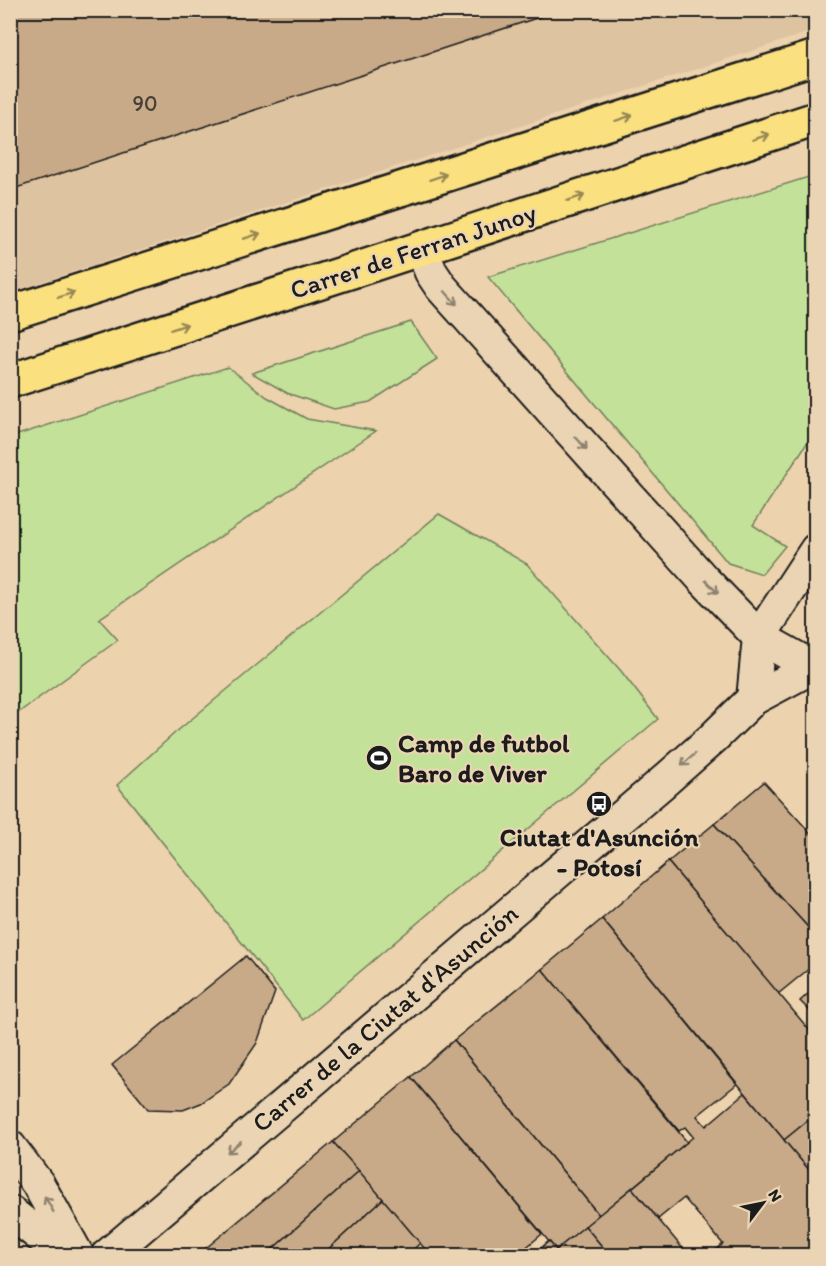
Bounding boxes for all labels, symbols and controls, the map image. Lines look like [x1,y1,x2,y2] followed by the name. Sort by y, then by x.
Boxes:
[132,90,158,117] house number: 90
[614,112,633,123] one-way arrow
[751,130,770,141] one-way arrow
[428,171,447,182] one-way arrow
[566,191,585,202] one-way arrow
[286,196,540,306] street label: Carrer de Ferran Junoy
[242,230,261,241] one-way arrow
[56,289,75,300] one-way arrow
[444,290,458,305] one-way arrow
[169,320,188,331] one-way arrow
[574,435,588,450] one-way arrow
[704,580,719,595] one-way arrow
[398,727,570,789] place label: Camp de futbol Baro de Viver
[364,743,394,773] sports icon: Camp de futbol Baro de Viver
[680,754,696,767] one-way arrow
[584,789,614,819] bus stop icon: Ciutat d'Asunción - Potosí
[500,821,699,883] place label: Ciutat d'Asunción - Potosí
[245,897,525,1139] street label: Carrer de la Ciutat d'Asunción
[227,1140,242,1154] one-way arrow
[733,1173,793,1233] north arrow
[764,1186,786,1205] text: N
[43,1196,54,1214] one-way arrow

